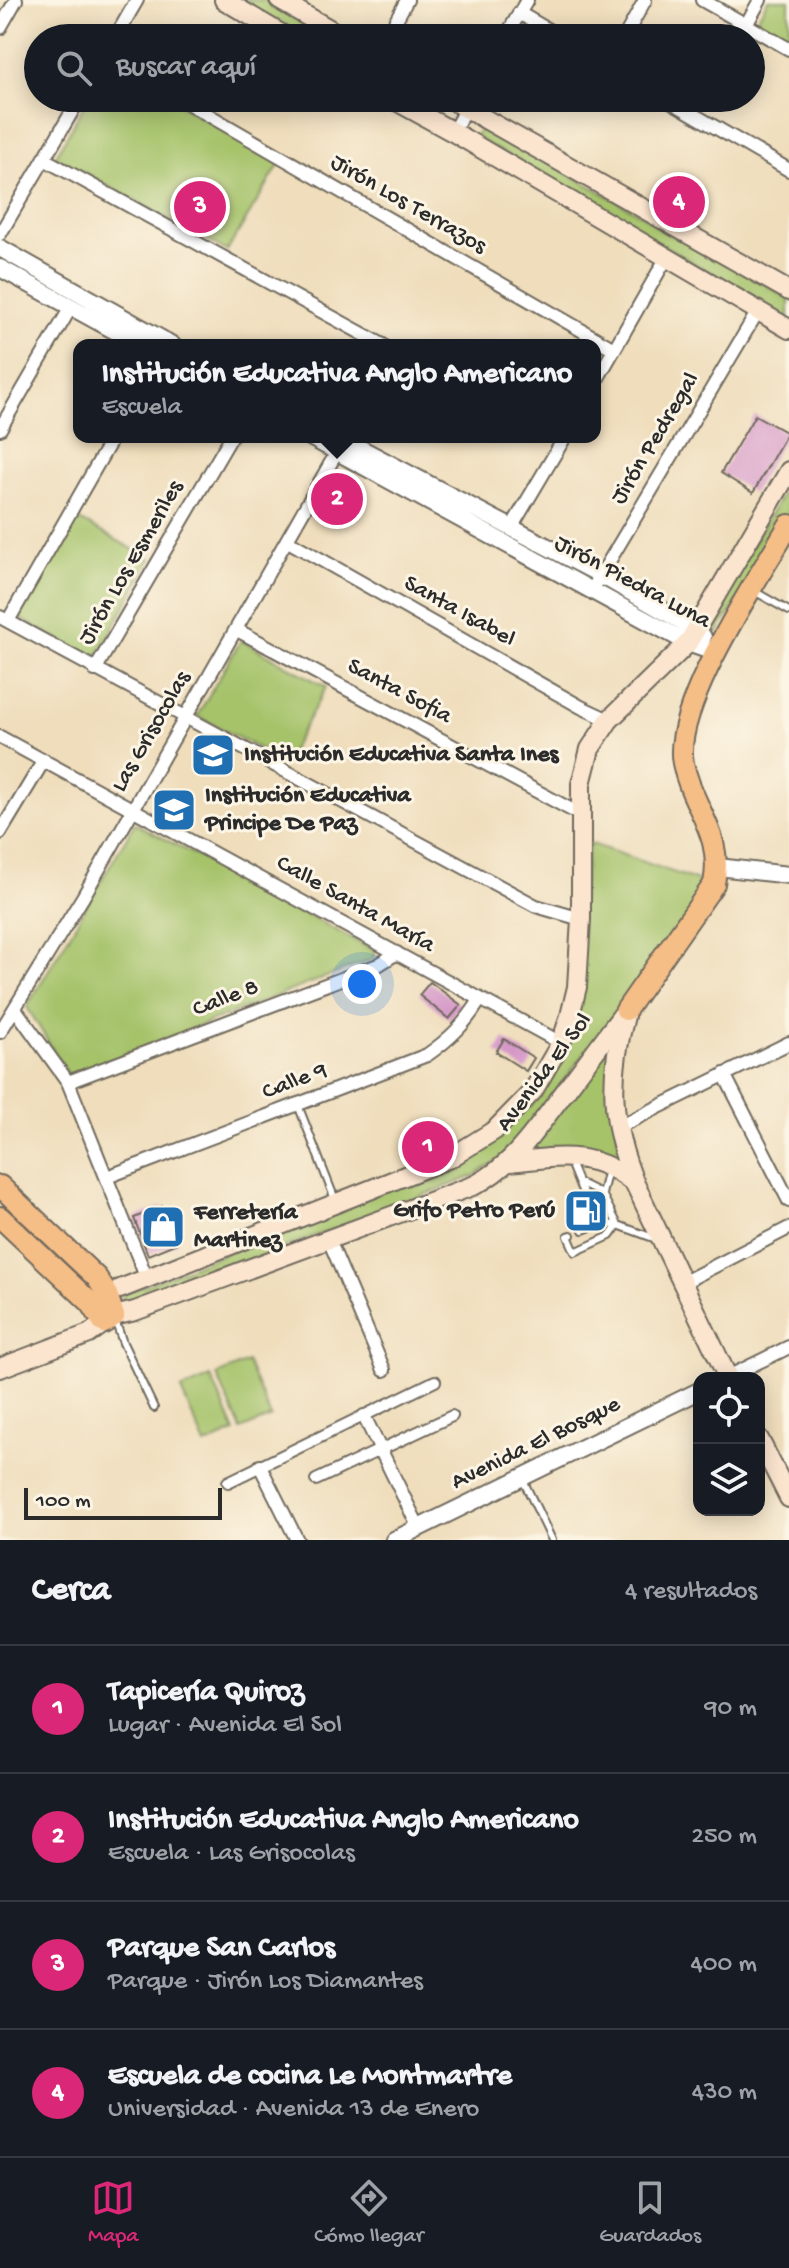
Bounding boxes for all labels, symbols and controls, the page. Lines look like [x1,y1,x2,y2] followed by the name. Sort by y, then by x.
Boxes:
[24,24,765,112] search box
[52,46,96,90] icon: search
[116,51,256,86] text: Buscar aquí
[325,149,492,262] street label: Jirón Los Terrazos
[653,172,705,232] pin: 4
[174,177,226,237] pin: 3
[73,339,601,443] popup
[102,358,572,393] text: Institución Educativa Anglo Americano
[605,368,707,510] street label: Jirón Pedregal
[102,393,182,424] text: Escuela
[311,469,363,529] pin: 2
[73,475,191,650] street label: Jirón Los Esmeriles
[549,530,716,637] street label: Jirón Piedra Luna
[398,570,520,654] street label: Santa Isabel
[342,652,457,732] street label: Santa Sofia
[106,665,199,798] street label: Las Grisocolas
[189,731,237,779] school or university icon: Institución Educativa Santa Ines
[244,741,560,770] place label: Institución Educativa Santa Ines
[203,782,412,839] place label: Institución Educativa Principe De Paz
[150,786,198,834] school or university icon: Institución Educativa Principe De Paz
[271,849,440,961] street label: Calle Santa María
[342,964,382,1004] your location
[189,973,263,1025] street label: Calle 8
[491,1008,599,1138] street label: Avenida El Sol
[259,1056,331,1108] street label: Calle 9
[402,1117,454,1177] pin: 1
[562,1187,610,1235] fuel station icon: Grifo Petro Perú
[393,1197,556,1226] place label: Grifo Petro Perú
[193,1199,299,1256] place label: Ferretería Martinez
[139,1203,187,1251] shop icon: Ferretería Martinez
[693,1372,765,1516] map controls
[693,1372,765,1444] button: locate
[447,1390,626,1497] street label: Avenida El Bosque
[693,1444,765,1516] button: layers
[24,1484,222,1520] scale bar
[36,1489,91,1515] text: 100 m
[32,1572,110,1612] text: Cerca
[625,1577,757,1608] text: 4 resultados
[108,1676,304,1711] text: Tapicería Quiroz
[53,1694,63,1725] text: 1
[705,1694,757,1725] text: 90 m
[108,1711,342,1742] text: Lugar · Avenida El Sol
[108,1804,579,1839] text: Institución Educativa Anglo Americano
[52,1822,64,1853] text: 2
[691,1822,757,1853] text: 250 m
[108,1839,355,1870] text: Escuela · Las Grisocolas
[108,1932,335,1967] text: Parque San Carlos
[51,1950,65,1981] text: 3
[691,1950,757,1981] text: 400 m
[108,1967,423,1998] text: Parque · Jirón Los Diamantes
[108,2060,512,2095] text: Escuela de cocina Le Montmartre
[52,2078,64,2109] text: 4
[692,2078,757,2109] text: 430 m
[108,2095,479,2126] text: Universidad · Avenida 13 de Enero
[88,2176,138,2250] tab: Mapa
[314,2176,423,2250] tab: Cómo llegar
[599,2176,701,2250] tab: Guardados

